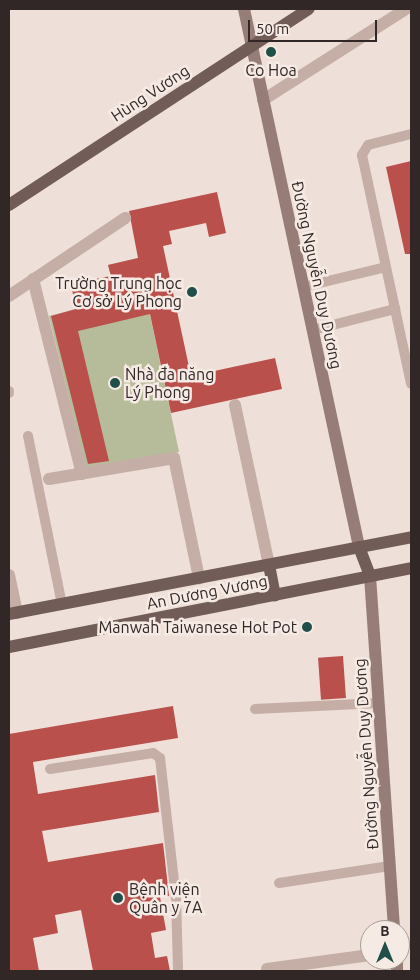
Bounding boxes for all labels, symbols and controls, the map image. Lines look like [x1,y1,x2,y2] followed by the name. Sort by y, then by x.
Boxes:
[250,10,379,42] scale bar
[256,20,289,37] text: 50 m
[265,46,277,58] marker: Co Hoa
[245,60,297,80] place label: Co Hoa
[107,61,193,125] street label: Hùng Vương
[288,179,346,371] street label: Đường Nguyễn Duy Dương
[55,273,182,311] place label: Trường Trung học Cơ sở Lý Phong
[186,286,198,298] marker: Trường Trung học Cơ sở Lý Phong
[125,364,214,402] place label: Nhà đa năng Lý Phong
[109,377,121,389] marker: Nhà đa năng Lý Phong
[145,571,269,613] street label: An Dương Vương
[98,617,297,637] place label: Manwah Taiwanese Hot Pot
[301,621,313,633] marker: Manwah Taiwanese Hot Pot
[350,658,382,850] street label: Đường Nguyễn Duy Dương
[129,879,202,917] place label: Bệnh viện Quân y 7A
[111,891,125,905] marker: Bệnh viện Quân y 7A
[360,920,410,970] north arrow
[380,923,390,939] text: B

